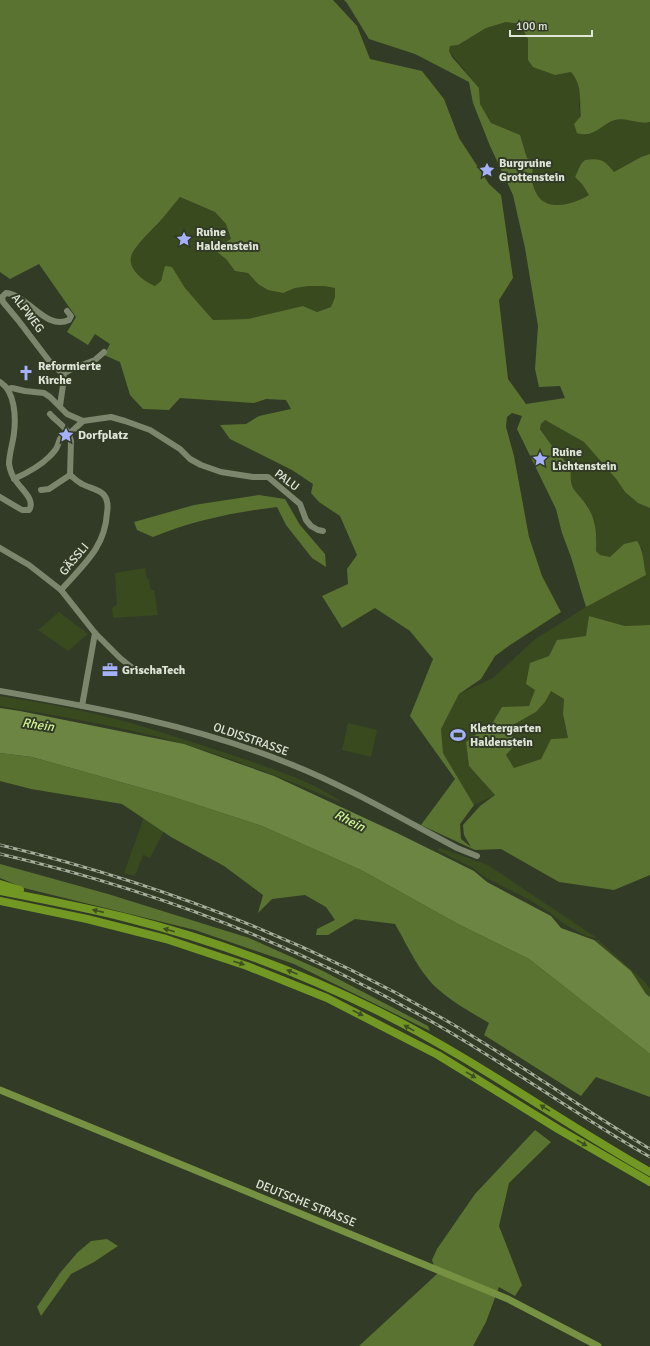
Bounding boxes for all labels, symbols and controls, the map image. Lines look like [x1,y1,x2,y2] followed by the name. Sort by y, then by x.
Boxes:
[510,12,592,38] scale bar
[516,19,548,34] text: 100 m
[499,156,565,185] place label: Burgruine Grottenstein
[478,161,496,179] place icon: Burgruine Grottenstein
[196,225,259,254] place label: Ruine Haldenstein
[175,230,193,248] place icon: Ruine Haldenstein
[8,291,47,336] street label: ALPWEG
[38,359,101,388] place label: Reformierte Kirche
[17,364,35,382] church icon: Reformierte Kirche
[57,426,75,444] place icon: Dorfplatz
[78,428,129,443] place label: Dorfplatz
[552,445,617,474] place label: Ruine Lichtenstein
[531,450,549,468] place icon: Ruine Lichtenstein
[271,466,302,495] street label: PALU
[56,540,92,579] street label: GÄSSLI
[101,661,119,679] office icon: GrischaTech
[122,663,186,678] place label: GrischaTech
[21,715,56,735] water label: Rhein
[211,720,291,759] street label: OLDISSTRASSE
[470,721,542,750] place label: Klettergarten Haldenstein
[449,726,467,744] sports icon: Klettergarten Haldenstein
[332,806,368,836] water label: Rhein
[92,908,104,914] one-way arrow
[162,927,174,933] one-way arrow
[233,960,245,966] one-way arrow
[286,969,297,975] one-way arrow
[353,1010,364,1016] one-way arrow
[403,1024,415,1031] one-way arrow
[466,1071,476,1079] one-way arrow
[540,1104,550,1112] one-way arrow
[576,1139,588,1146] one-way arrow
[253,1177,358,1230] street label: DEUTSCHE STRASSE

